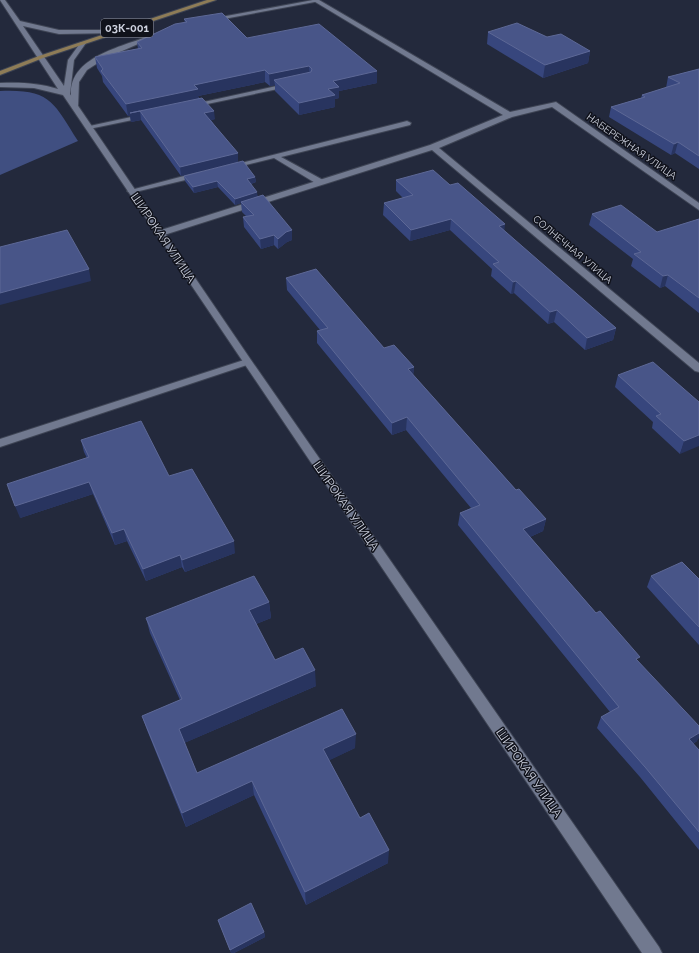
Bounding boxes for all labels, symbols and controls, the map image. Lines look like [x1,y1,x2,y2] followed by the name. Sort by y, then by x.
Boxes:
[101,19,153,37] road number: 03К-001
[585,111,679,182] street label: НАБЕРЕЖНАЯ УЛИЦА
[128,190,198,286] street label: ШИРОКАЯ УЛИЦА
[531,213,615,286] street label: СОЛНЕЧНАЯ УЛИЦА
[310,459,382,553] street label: ШИРОКАЯ УЛИЦА
[493,726,565,820] street label: ШИРОКАЯ УЛИЦА

